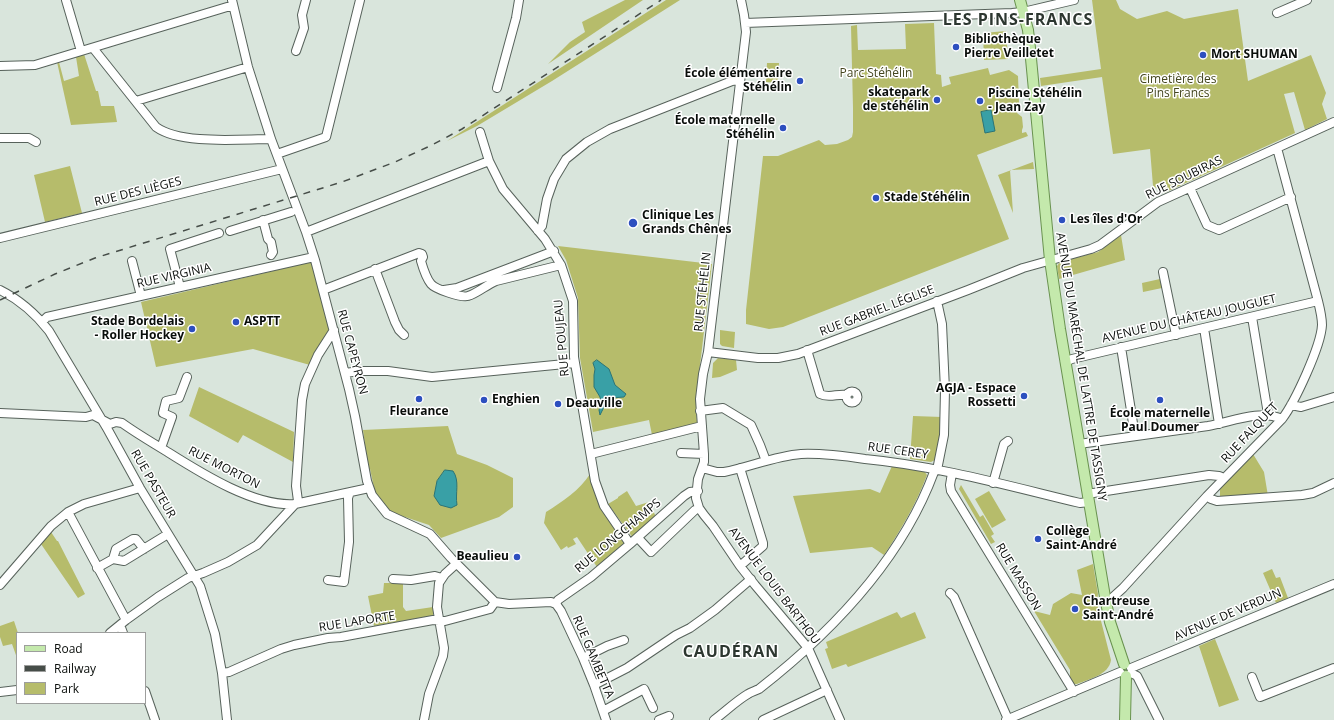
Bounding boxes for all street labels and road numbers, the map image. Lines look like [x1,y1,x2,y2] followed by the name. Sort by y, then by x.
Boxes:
[1143,153,1225,203] street label: RUE SOUBIRAS
[93,174,183,210] street label: RUE DES LIÈGES
[1053,232,1109,502] street label: AVENUE DU MARÉCHAL DE LATTRE DE TASSIGNY
[692,251,714,333] street label: RUE STÉHÉLIN
[135,260,213,292] street label: RUE VIRGINIA
[818,283,936,339] street label: RUE GABRIEL LÉGLISE
[1101,292,1277,346] street label: AVENUE DU CHÂTEAU JOUGUET
[551,299,573,377] street label: RUE POUJEAU
[334,308,370,396] street label: RUE CAPEYRON
[1218,400,1282,466] street label: RUE FALQUET
[867,440,929,462] street label: RUE CEREY
[186,444,262,492] street label: RUE MORTON
[128,447,178,521] street label: RUE PASTEUR
[572,496,664,576] street label: RUE LONGCHAMPS
[725,525,823,647] street label: AVENUE LOUIS BARTHOU
[992,541,1044,613] street label: RUE MASSON
[1172,586,1284,644] street label: AVENUE DE VERDUN
[318,609,396,635] street label: RUE LAPORTE
[569,614,617,700] street label: RUE GAMBETTA

